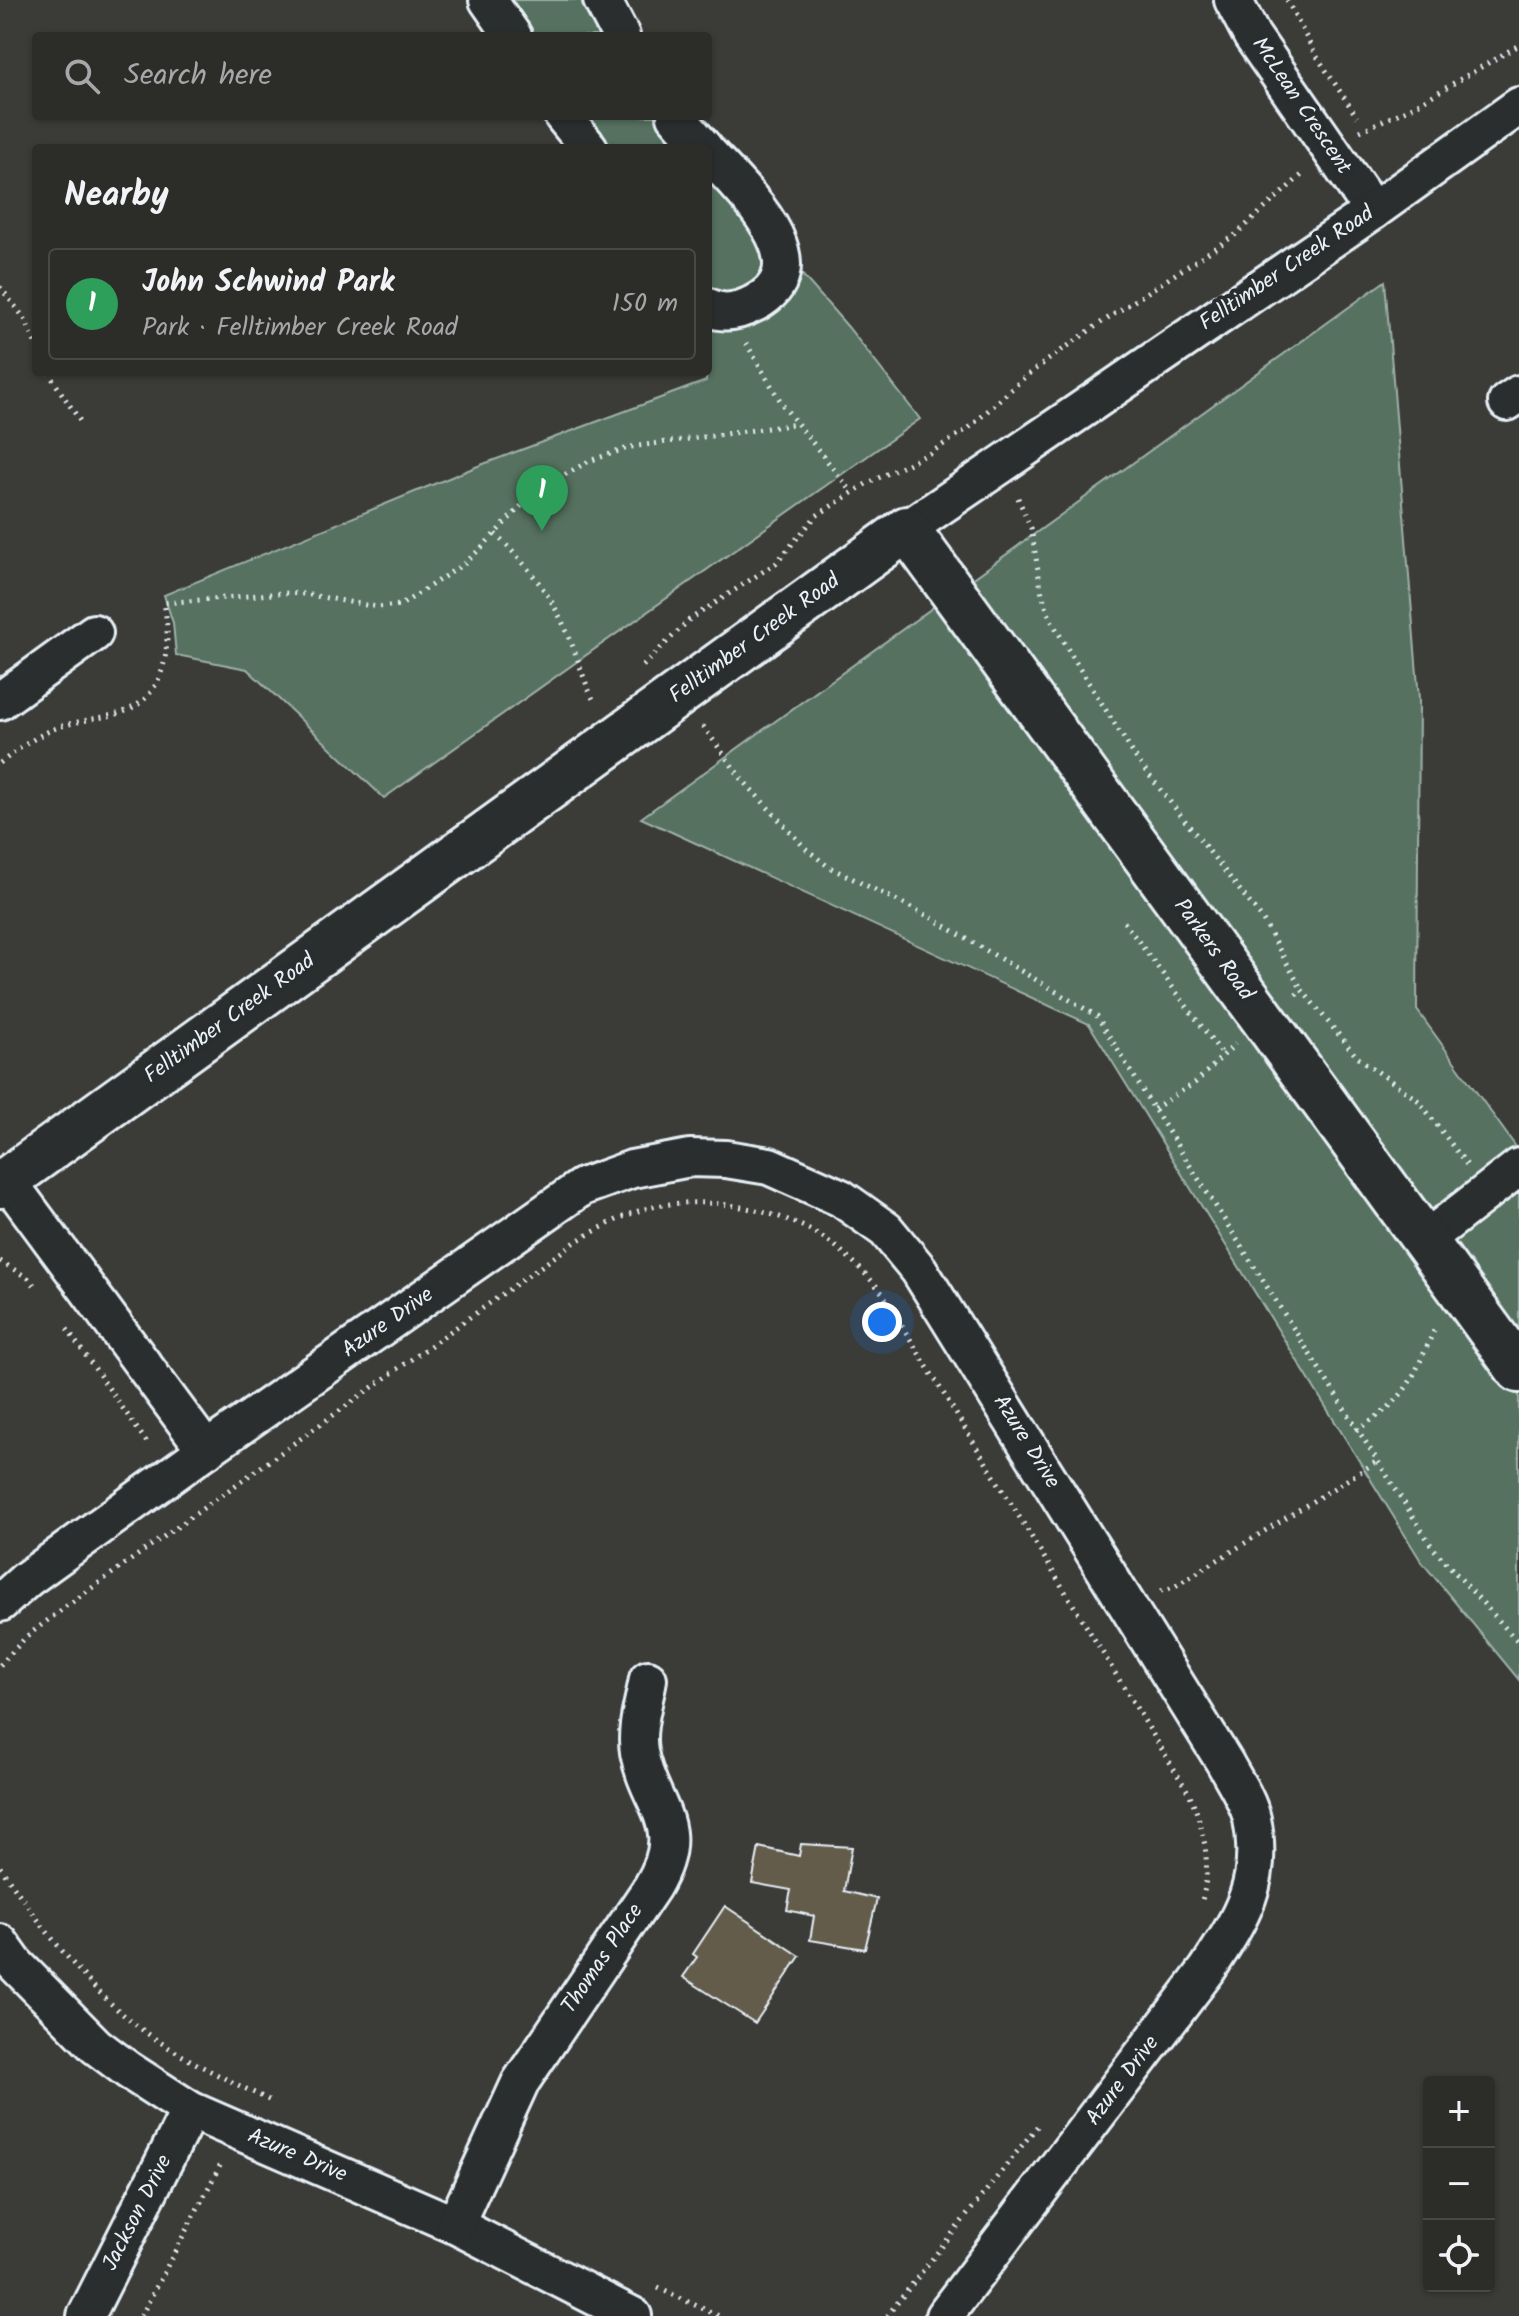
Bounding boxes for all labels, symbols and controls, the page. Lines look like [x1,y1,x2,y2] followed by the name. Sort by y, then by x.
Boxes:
[1242,30,1360,182] street label: McLean Crescent
[32,32,712,120] search box
[124,52,272,100] text: Search here
[60,54,104,98] icon: search
[64,169,169,223] text: Nearby
[1192,197,1382,341] street label: Felltimber Creek Road
[142,259,394,307] text: John Schwind Park
[88,283,96,325] text: 1
[612,283,678,325] text: 150 m
[142,307,458,349] text: Park · Felltimber Creek Road
[516,465,568,531] pin: 1
[662,564,849,713] street label: Felltimber Creek Road
[1164,891,1263,1009] street label: Parkers Road
[137,944,324,1093] street label: Felltimber Creek Road
[335,1278,441,1368] street label: Azure Drive
[862,1302,902,1342] your location
[983,1388,1069,1496] street label: Azure Drive
[553,1897,653,2021] street label: Thomas Place
[1077,2028,1169,2134] street label: Azure Drive
[1423,2076,1495,2292] map controls
[1423,2076,1495,2148] button: +
[242,2119,352,2193] street label: Azure Drive
[1423,2148,1495,2220] button: −
[94,2149,182,2277] street label: Jackson Drive
[1423,2220,1495,2292] button: locate

